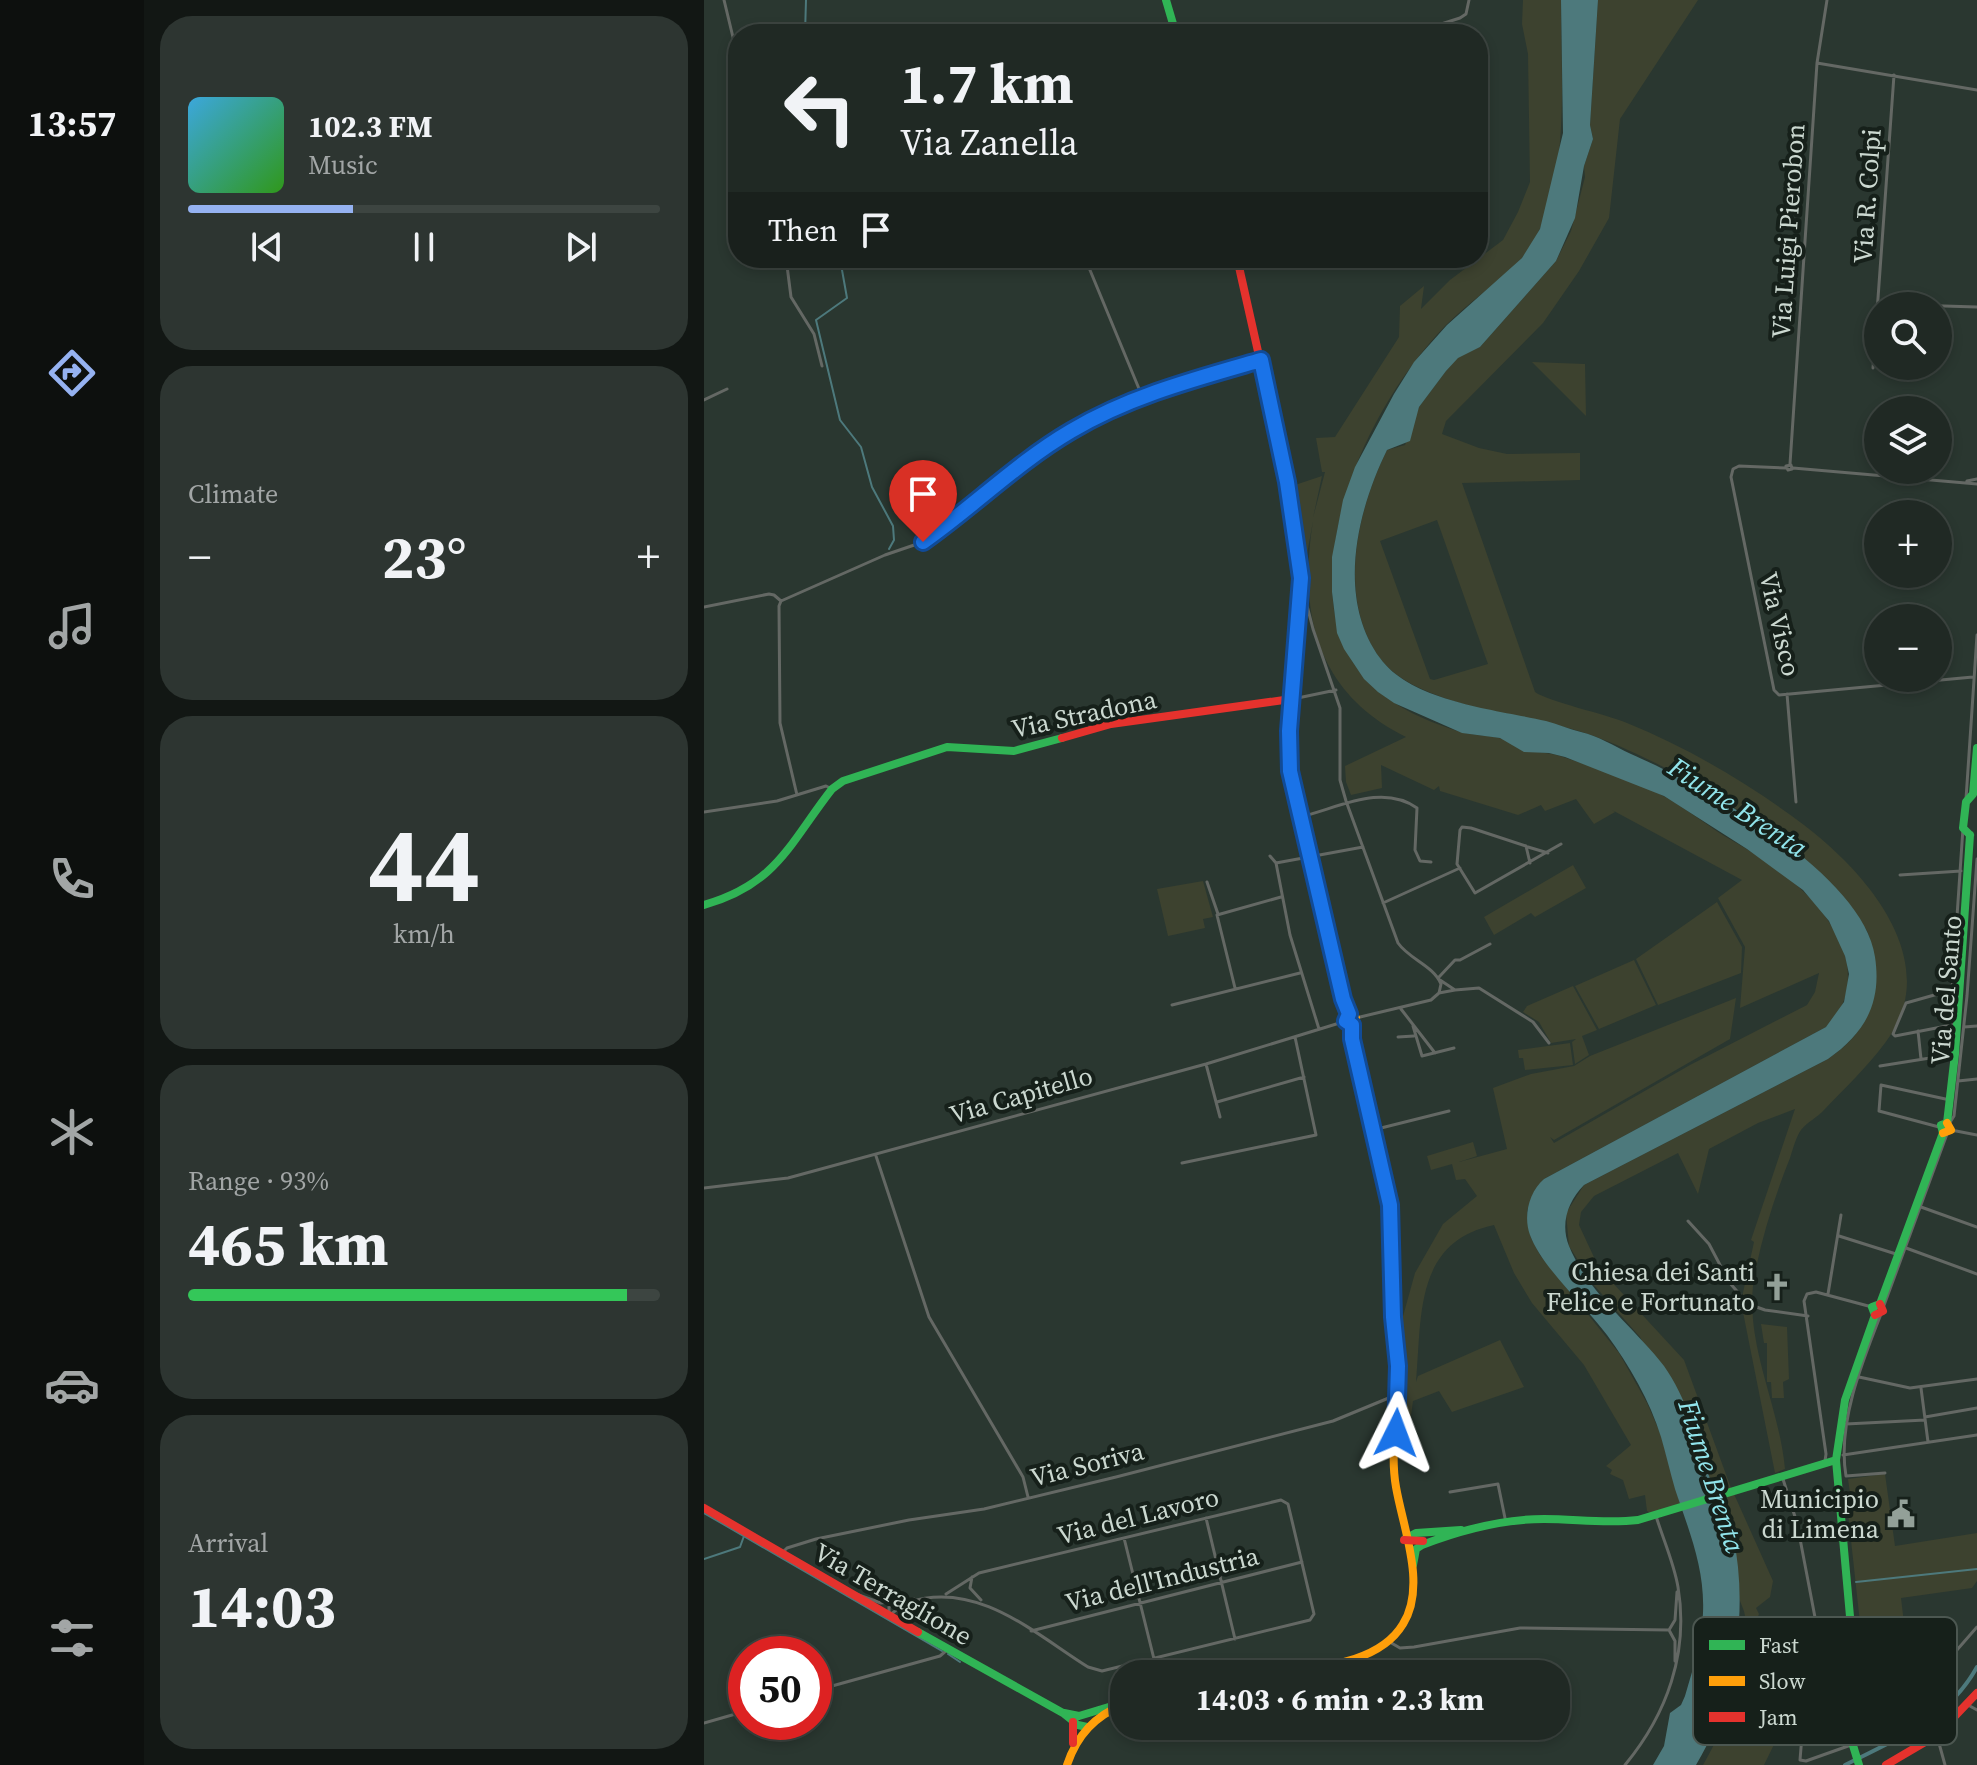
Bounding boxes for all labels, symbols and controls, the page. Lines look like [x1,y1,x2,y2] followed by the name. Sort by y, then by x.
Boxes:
[900,45,1074,122] text: 1.7 km
[768,56,872,160] icon: left
[28,99,116,148] text: 13:57
[308,106,433,147] text: 102.3 FM
[900,118,1078,167] text: Via Zanella
[1763,122,1813,340] street label: Via Luigi Pierobon
[1844,127,1890,265] street label: Via R. Colpi
[308,147,378,183] text: Music
[854,208,898,252] icon: arrive
[768,210,838,251] text: Then
[245,225,289,269] icon: previous
[402,225,446,269] icon: pause
[559,225,603,269] icon: next
[1864,292,1952,692] map controls
[1864,292,1952,380] button: search
[44,345,100,401] icon: directions
[1864,396,1952,484] button: layers
[889,460,957,542] pin
[901,472,945,516] icon: arrive
[188,476,278,512] text: Climate
[1864,500,1952,588] button: +
[382,516,466,598] text: 23°
[188,526,211,587] text: −
[637,526,660,587] text: +
[1751,568,1809,680] street label: Via Visco
[44,598,100,654] icon: music
[1864,604,1952,692] button: −
[1008,681,1160,747] street label: Via Stradona
[1660,747,1815,866] water label: Fiume Brenta
[368,792,480,935] text: 44
[44,851,100,907] icon: phone
[1922,914,1970,1066] street label: Via del Santo
[393,916,455,952] text: km/h
[945,1057,1097,1133] street label: Via Capitello
[44,1104,100,1160] icon: climate
[188,1163,329,1199] text: Range · 93%
[188,1203,389,1285] text: 465 km
[1546,1254,1755,1320] place label: Chiesa dei Santi Felice e Fortunato
[1762,1272,1792,1302] church icon: Chiesa dei Santi Felice e Fortunato
[44,1357,100,1413] icon: car
[1354,1391,1438,1475] position arrow
[1669,1394,1755,1558] water label: Fiume Brenta
[1027,1432,1148,1495] street label: Via Soriva
[1053,1479,1223,1553] street label: Via del Lavoro
[1760,1481,1880,1547] place label: Municipio di Limena
[1886,1499,1916,1529] public building icon: Municipio di Limena
[188,1525,268,1561] text: Arrival
[807,1534,979,1654] street label: Via Terraglione
[1062,1537,1263,1620] street label: Via dell'Industria
[188,1565,336,1647] text: 14:03
[44,1610,100,1666] icon: filters
[1693,1617,1957,1745] legend
[1759,1630,1800,1660] text: Fast
[728,1636,832,1740] speed limit sign: 50
[1759,1666,1806,1696] text: Slow
[1196,1679,1484,1720] text: 14:03 · 6 min · 2.3 km
[1758,1702,1798,1732] text: Jam

